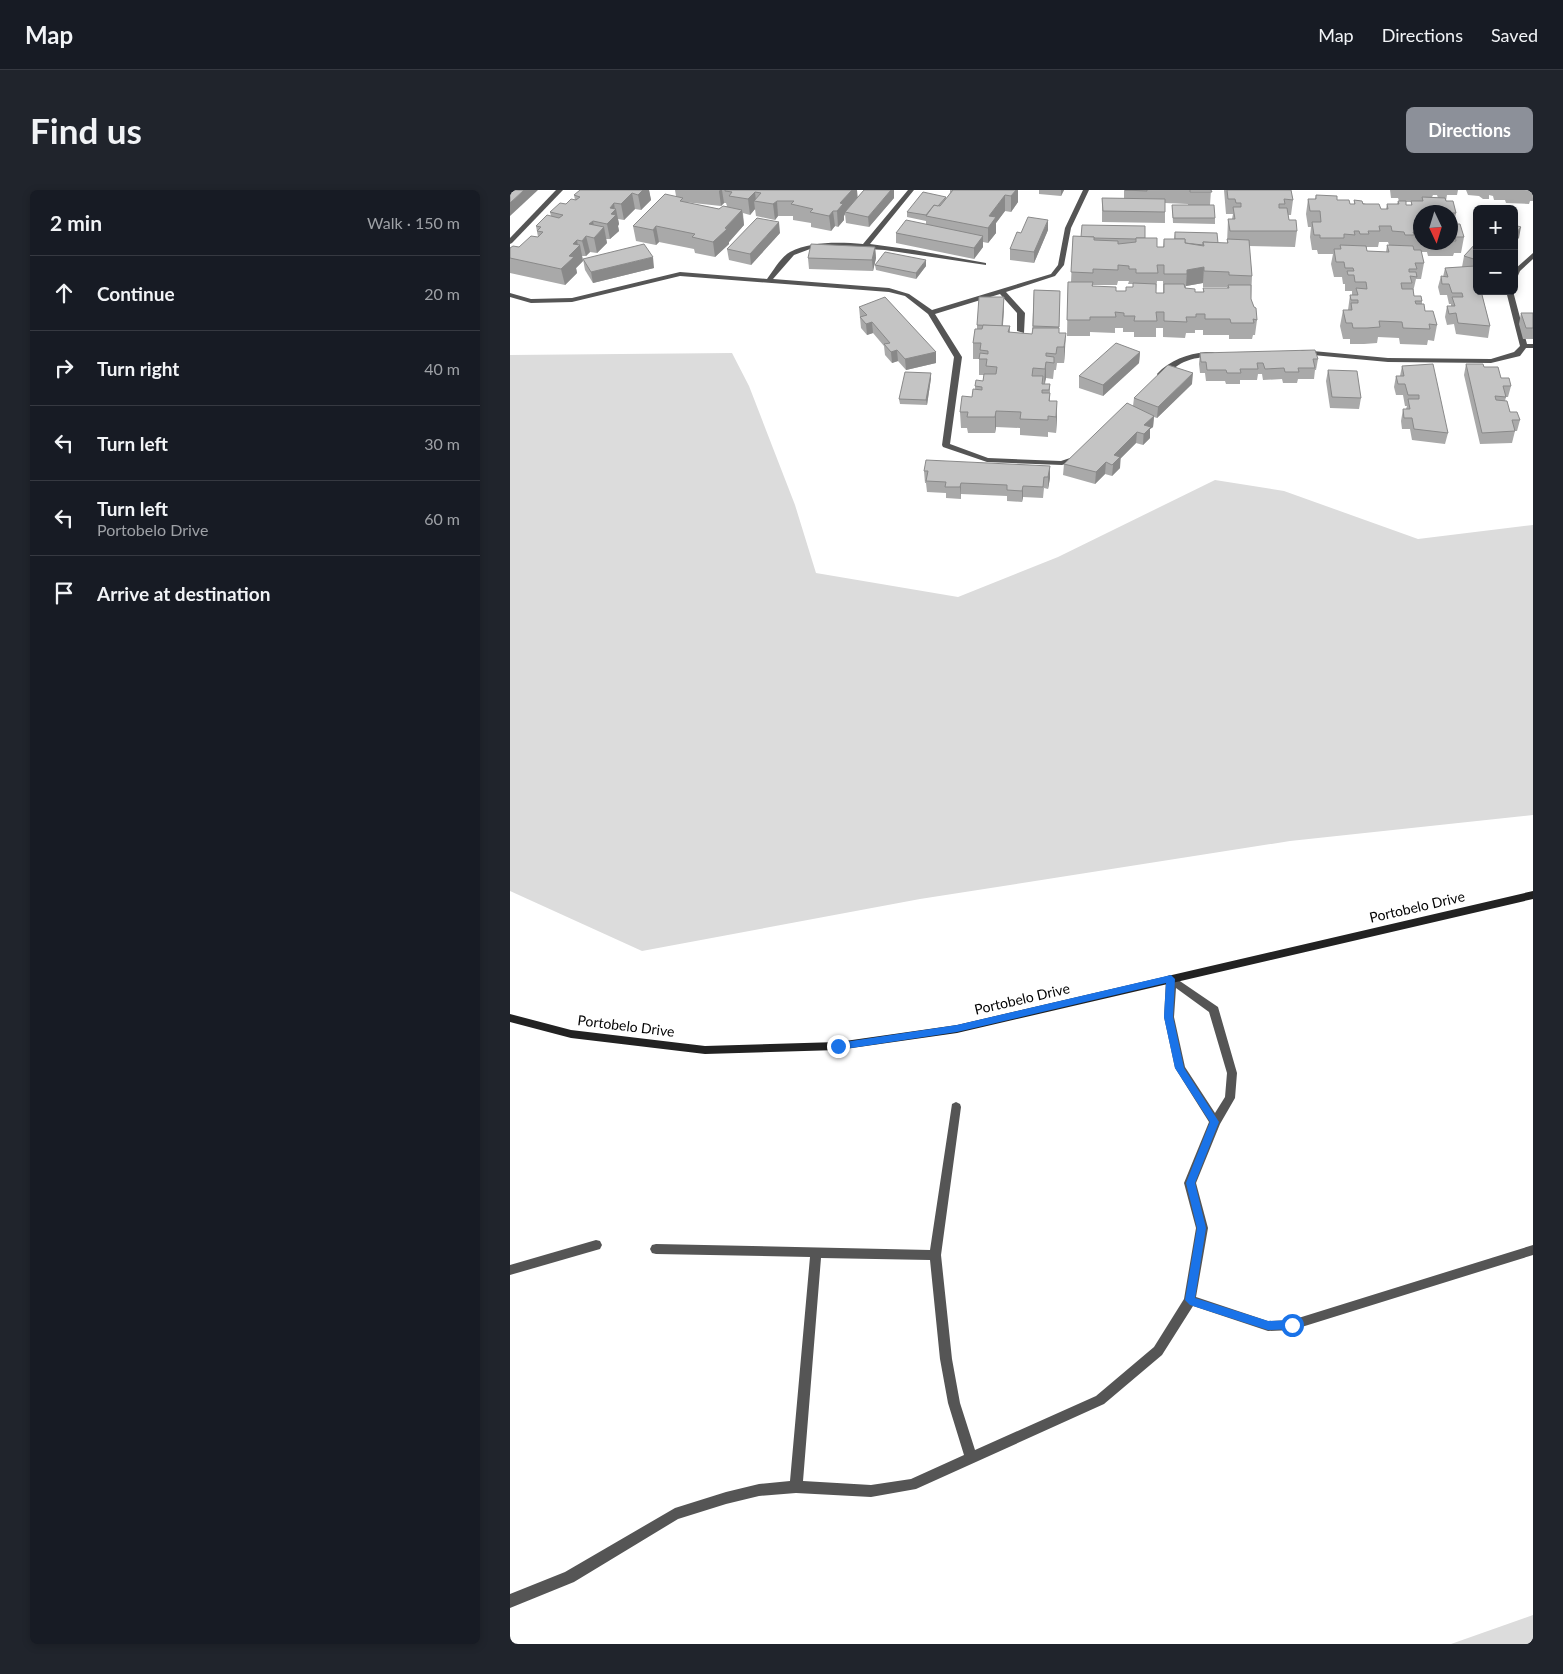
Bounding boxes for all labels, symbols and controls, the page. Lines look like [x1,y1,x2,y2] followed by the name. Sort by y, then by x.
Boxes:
[25,20,73,49] text: Map
[1318,24,1354,46] text: Map
[1382,24,1463,46] text: Directions
[1491,24,1538,46] text: Saved
[1406,107,1533,153] button: Directions
[30,109,142,151] text: Find us
[1413,205,1458,250] north arrow
[1473,205,1518,295] map controls
[1473,205,1518,250] button: +
[50,210,102,235] text: 2 min
[367,213,460,232] text: Walk · 150 m
[1473,250,1518,295] button: −
[50,279,78,307] icon: ahead
[97,282,175,305] text: Continue
[424,284,460,303] text: 20 m
[50,354,78,382] icon: right
[97,357,179,380] text: Turn right
[424,359,460,378] text: 40 m
[50,429,78,457] icon: left
[97,432,168,455] text: Turn left
[424,434,460,453] text: 30 m
[97,497,168,520] text: Turn left
[50,504,78,532] icon: left
[424,509,460,528] text: 60 m
[97,520,208,539] text: Portobelo Drive
[50,579,78,607] icon: arrive
[97,582,270,605] text: Arrive at destination
[1368,887,1466,926] street label: Portobelo Drive
[973,979,1071,1018] street label: Portobelo Drive
[577,1011,675,1040] street label: Portobelo Drive
[827,1035,850,1058] route end
[1281,1314,1304,1337] route start

